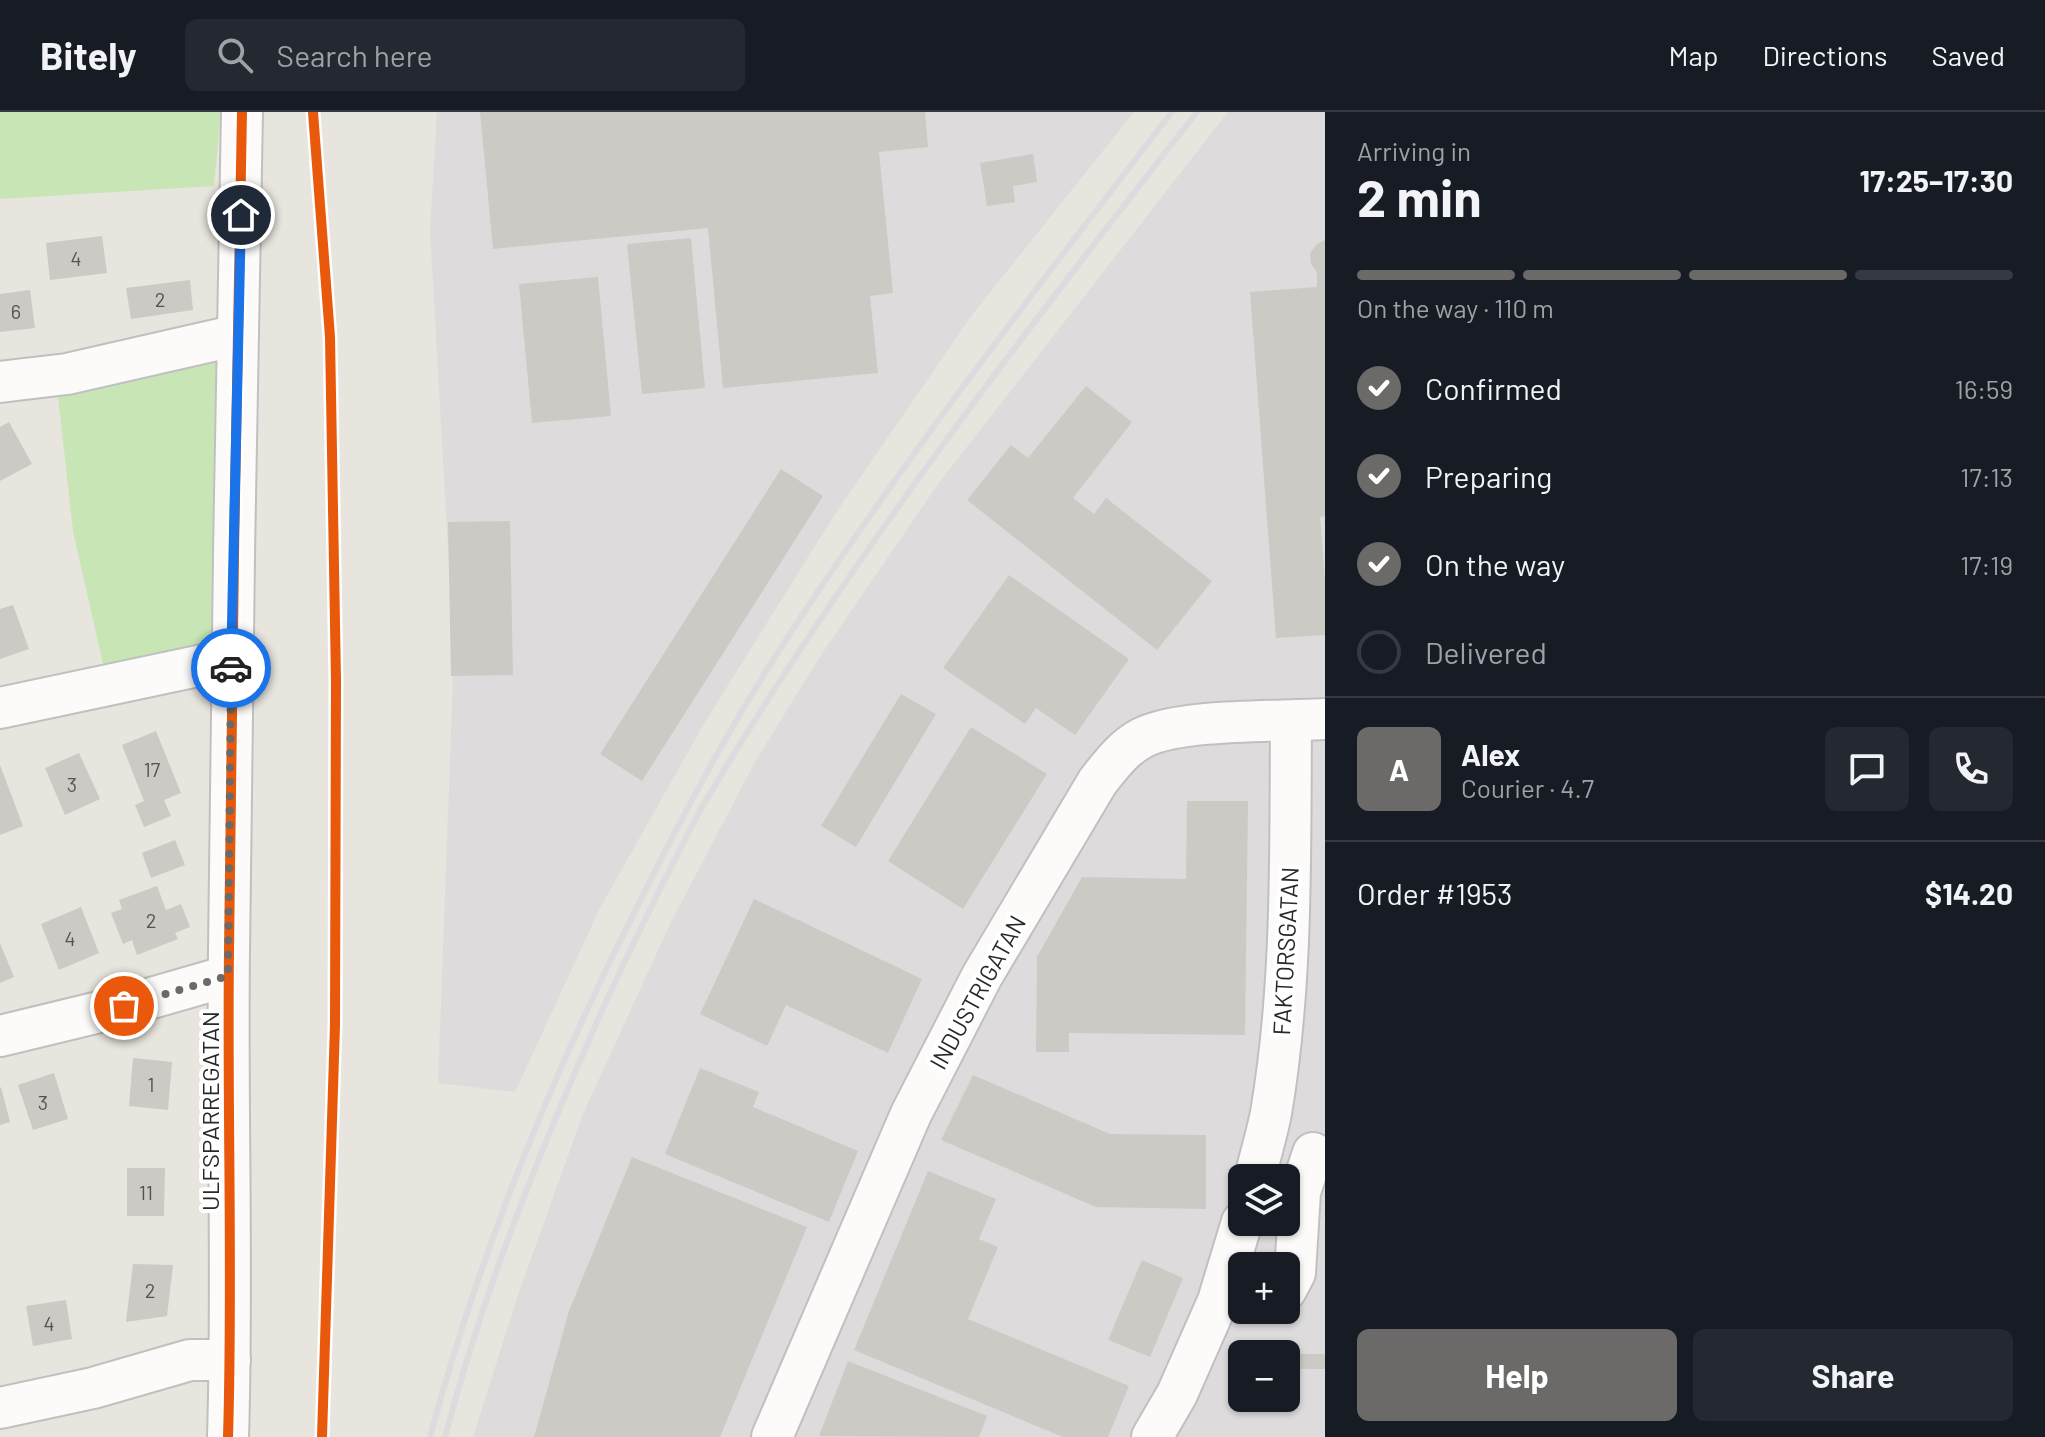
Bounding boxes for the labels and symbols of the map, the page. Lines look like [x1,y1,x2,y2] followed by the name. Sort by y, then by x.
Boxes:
[207,181,275,249] pin
[70,246,82,270] house number: 4
[155,287,165,311] house number: 2
[11,299,21,323] house number: 6
[191,628,271,708] courier
[144,757,161,781] house number: 17
[67,772,77,796] house number: 3
[1266,866,1304,1036] street label: FAKTORSGATAN
[146,908,156,932] house number: 2
[923,910,1031,1074] street label: INDUSTRIGATAN
[64,926,76,950] house number: 4
[90,972,158,1040] pin
[195,1011,224,1211] street label: ULFSPARREGATAN
[148,1072,155,1096] house number: 1
[38,1090,48,1114] house number: 3
[139,1180,153,1204] house number: 11
[145,1278,155,1302] house number: 2
[43,1311,55,1335] house number: 4

